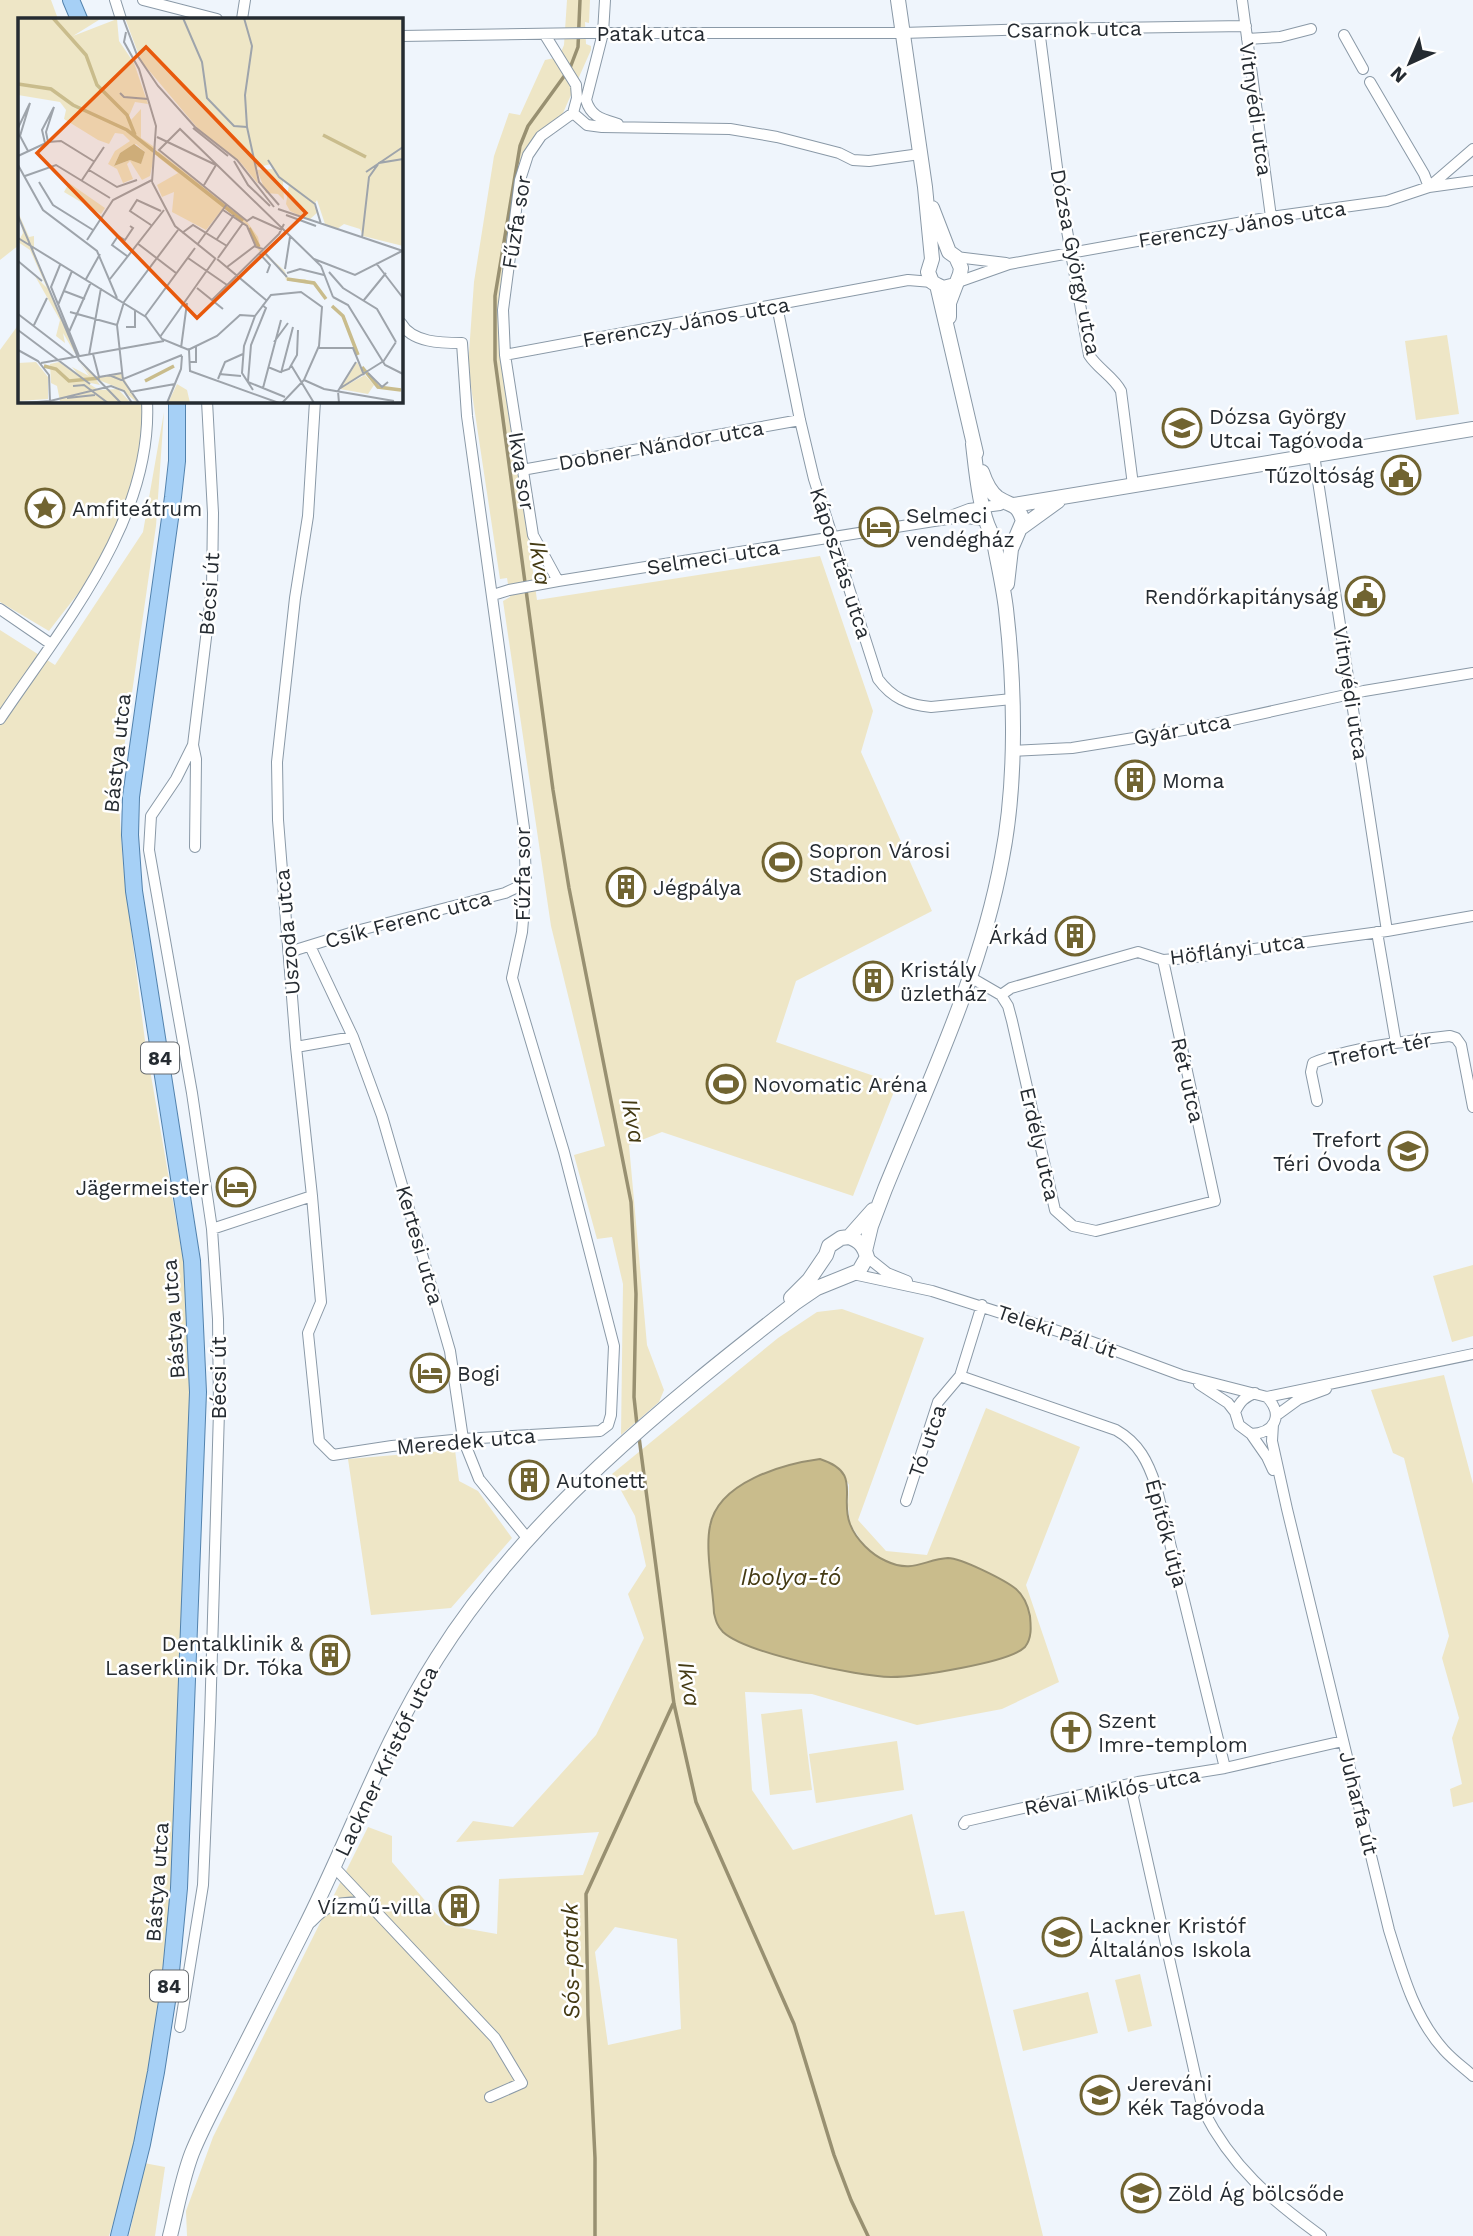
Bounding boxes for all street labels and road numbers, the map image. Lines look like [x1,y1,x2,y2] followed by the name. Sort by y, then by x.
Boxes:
[1006,15,1142,43] street label: Csarnok utca
[597,21,706,46] street label: Patak utca
[1234,40,1278,178] street label: Vitnyédi utca
[1046,167,1106,357] street label: Dózsa György utca
[496,173,536,271] street label: Fűzfa sor
[1136,195,1348,253] street label: Ferenczy János utca
[581,291,792,353] street label: Ferenczy János utca
[556,415,766,475] street label: Dobner Nándor utca
[503,430,541,513] street label: Ikva sor
[805,484,877,642] street label: Káposztás utca
[645,534,781,580] street label: Selmeci utca
[194,551,224,636] street label: Bécsi út
[1328,624,1374,762] street label: Vitnyédi utca
[98,692,136,814] street label: Bástya utca
[1131,708,1233,750] street label: Gyár utca
[510,826,535,921] street label: Fűzfa sor
[269,868,305,996] street label: Uszoda utca
[322,885,494,953] street label: Csík Ferenc utca
[1168,928,1306,970] street label: Höflányi utca
[1326,1027,1434,1071] street label: Trefort tér
[1166,1035,1210,1125] street label: Rét utca
[141,1042,179,1074] road number: 84
[1015,1085,1065,1203] street label: Erdély utca
[391,1182,449,1308] street label: Kertesi utca
[156,1258,190,1380] street label: Bástya utca
[994,1299,1120,1363] street label: Teleki Pál út
[206,1336,231,1420] street label: Bécsi út
[903,1401,951,1481] street label: Tó utca
[395,1422,537,1460] street label: Meredek utca
[1141,1476,1194,1590] street label: Építők útja
[329,1662,443,1860] street label: Lackner Kristóf utca
[1334,1749,1384,1858] street label: Juharfa út
[1022,1762,1202,1820] street label: Révai Miklós utca
[140,1821,174,1943] street label: Bástya utca
[150,1970,188,2002] road number: 84

